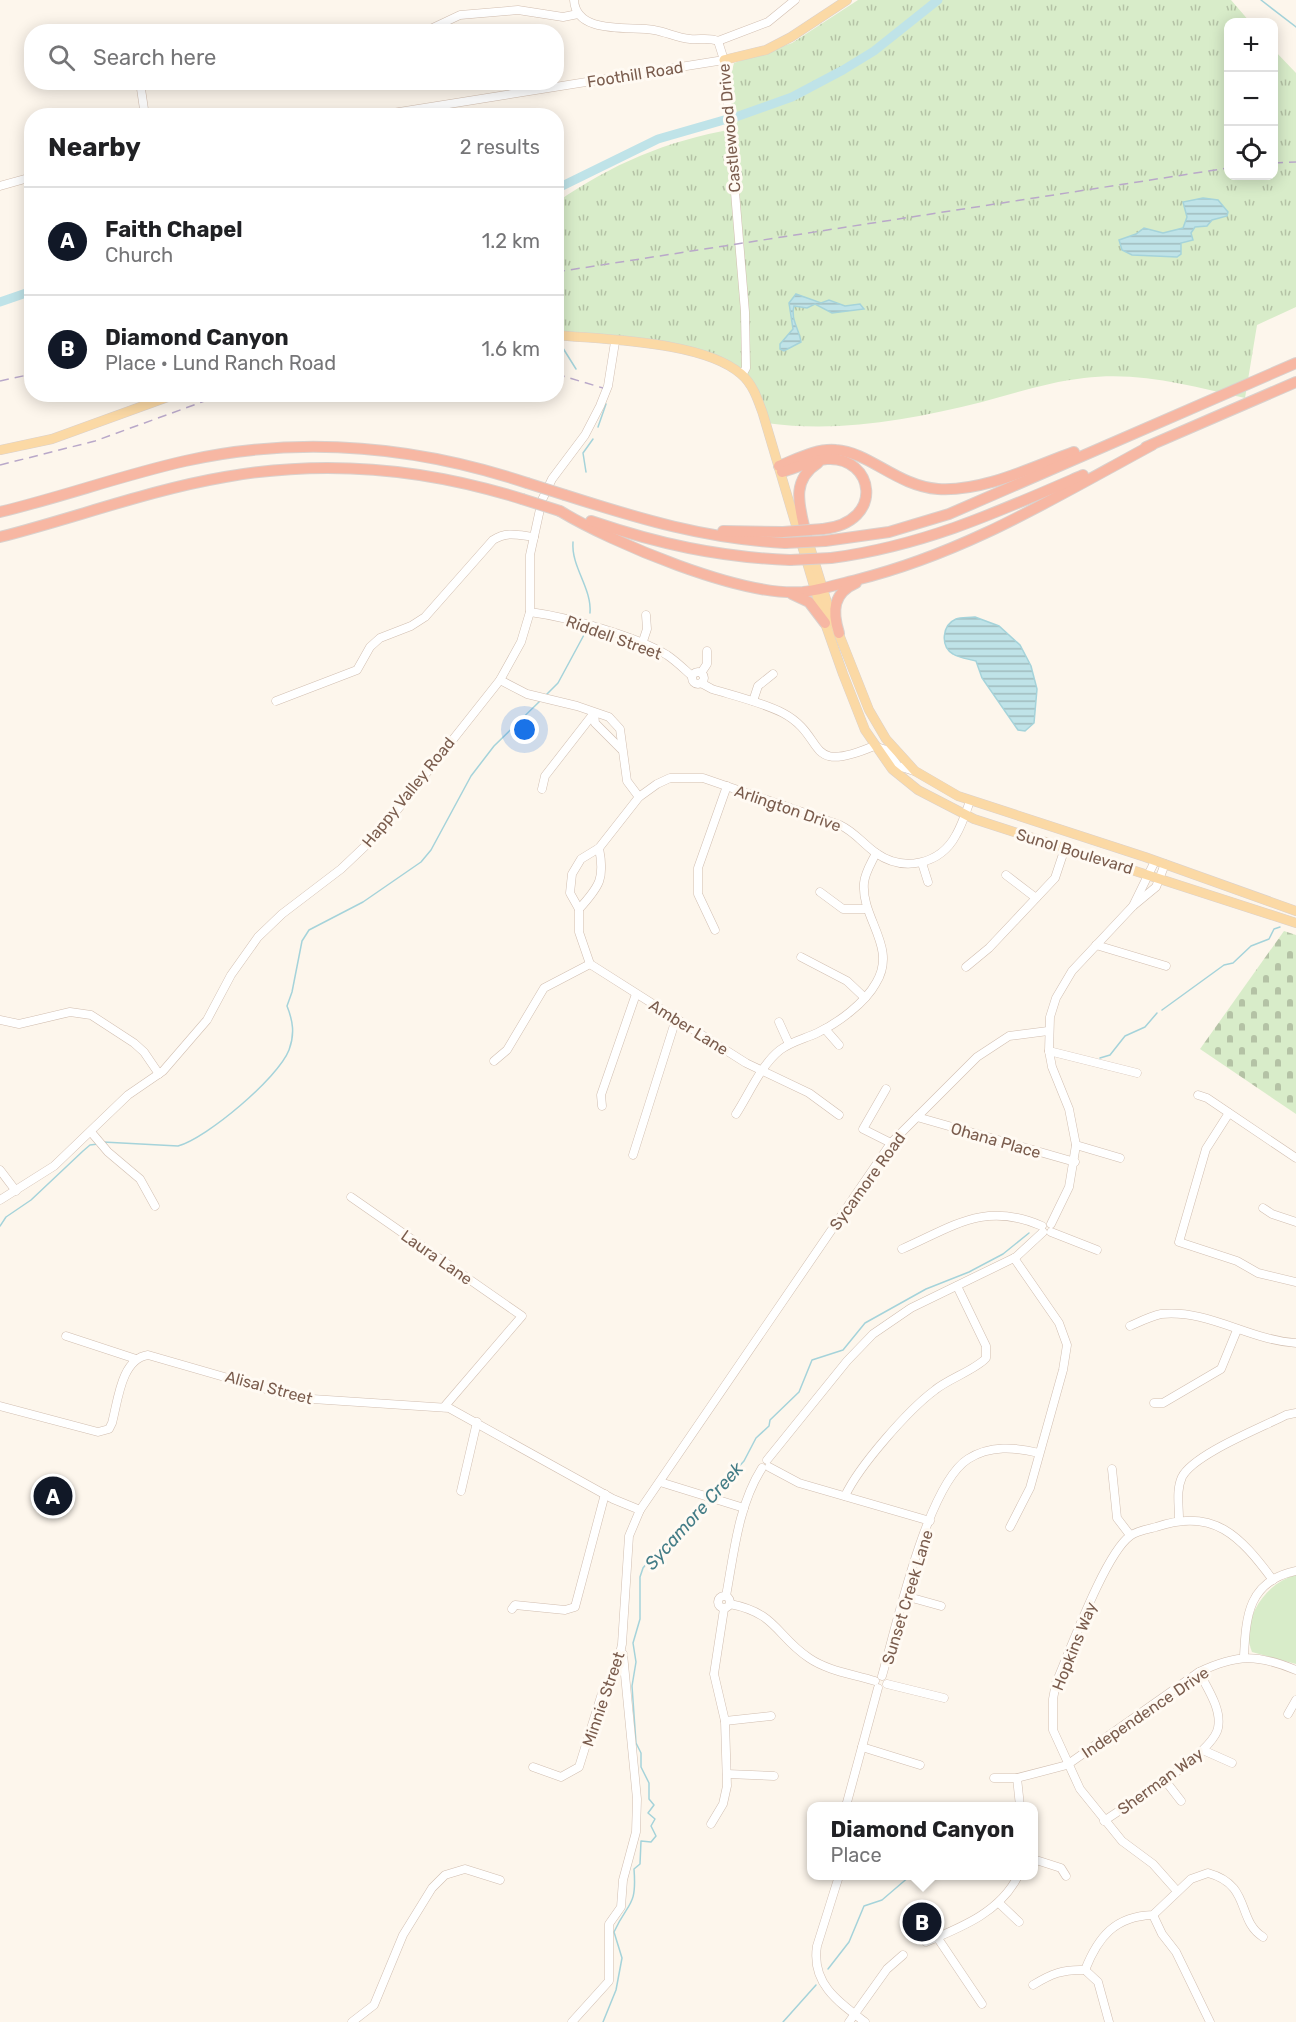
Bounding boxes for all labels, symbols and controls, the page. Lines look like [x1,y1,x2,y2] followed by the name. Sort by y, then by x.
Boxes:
[1224,18,1278,180] map controls
[1224,18,1278,72] button: +
[24,24,564,90] search box
[45,41,78,74] icon: search
[93,44,216,71] text: Search here
[586,58,684,91] street label: Foothill Road
[714,63,745,193] street label: Castlewood Drive
[1224,72,1278,126] button: −
[1224,126,1278,180] button: locate
[48,132,141,163] text: Nearby
[460,135,540,159] text: 2 results
[105,216,243,243] text: Faith Chapel
[60,229,75,253] text: A
[482,229,540,253] text: 1.2 km
[105,243,173,267] text: Church
[105,324,289,351] text: Diamond Canyon
[60,337,75,361] text: B
[482,337,540,361] text: 1.6 km
[105,351,336,375] text: Place · Lund Ranch Road
[563,611,664,664] street label: Riddell Street
[510,715,539,744] your location
[358,733,459,851] street label: Happy Valley Road
[732,781,844,836] street label: Arlington Drive
[1014,825,1136,878] street label: Sunol Boulevard
[646,996,732,1059] street label: Amber Lane
[949,1119,1043,1162] street label: Ohana Place
[826,1129,909,1234] street label: Sycamore Road
[397,1226,476,1289] street label: Laura Lane
[223,1367,315,1408] street label: Alisal Street
[640,1457,748,1574] water label: Sycamore Creek
[34,1474,72,1518] pin: A
[878,1528,937,1667] street label: Sunset Creek Lane
[1048,1599,1101,1693] street label: Hopkins Way
[578,1649,629,1749] street label: Minnie Street
[1078,1663,1212,1762] street label: Independence Drive
[1114,1744,1207,1819] street label: Sherman Way
[807,1802,1038,1880] popup
[831,1816,1014,1843] text: Diamond Canyon
[831,1843,882,1867] text: Place
[902,1900,942,1944] pin: B

